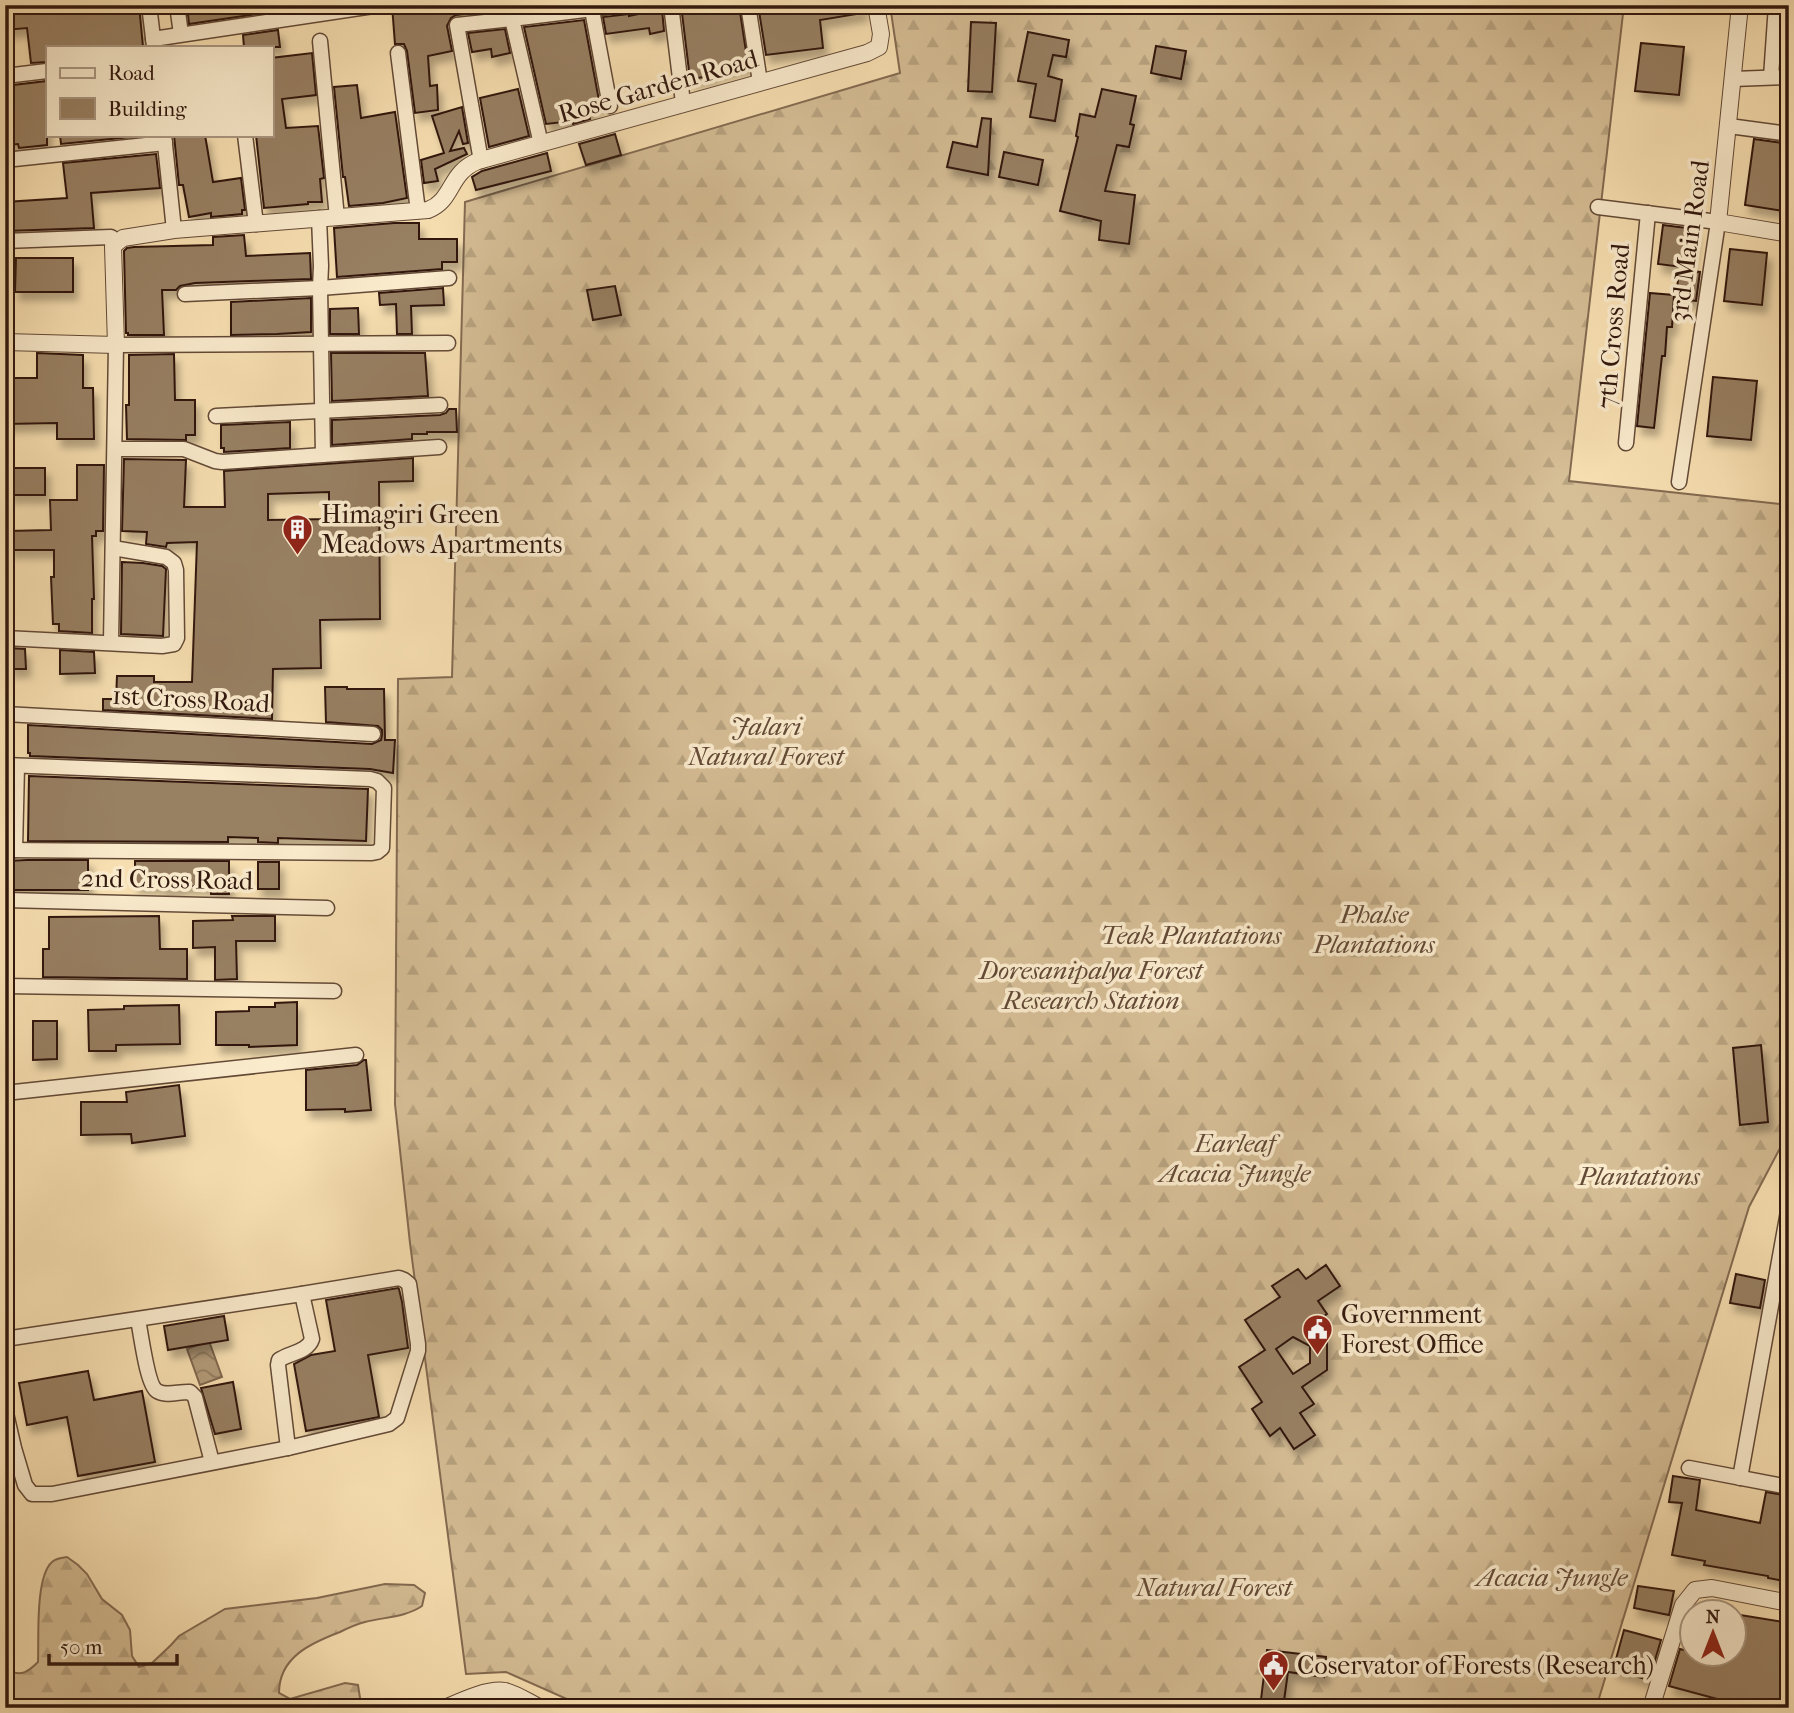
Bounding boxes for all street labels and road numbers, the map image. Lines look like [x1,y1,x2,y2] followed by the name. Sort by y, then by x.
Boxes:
[555,43,762,130] street label: Rose Garden Road
[1663,157,1716,324] street label: 3rd Main Road
[1591,241,1636,410] street label: 7th Cross Road
[111,680,271,719] street label: 1st Cross Road
[81,862,254,897] street label: 2nd Cross Road

